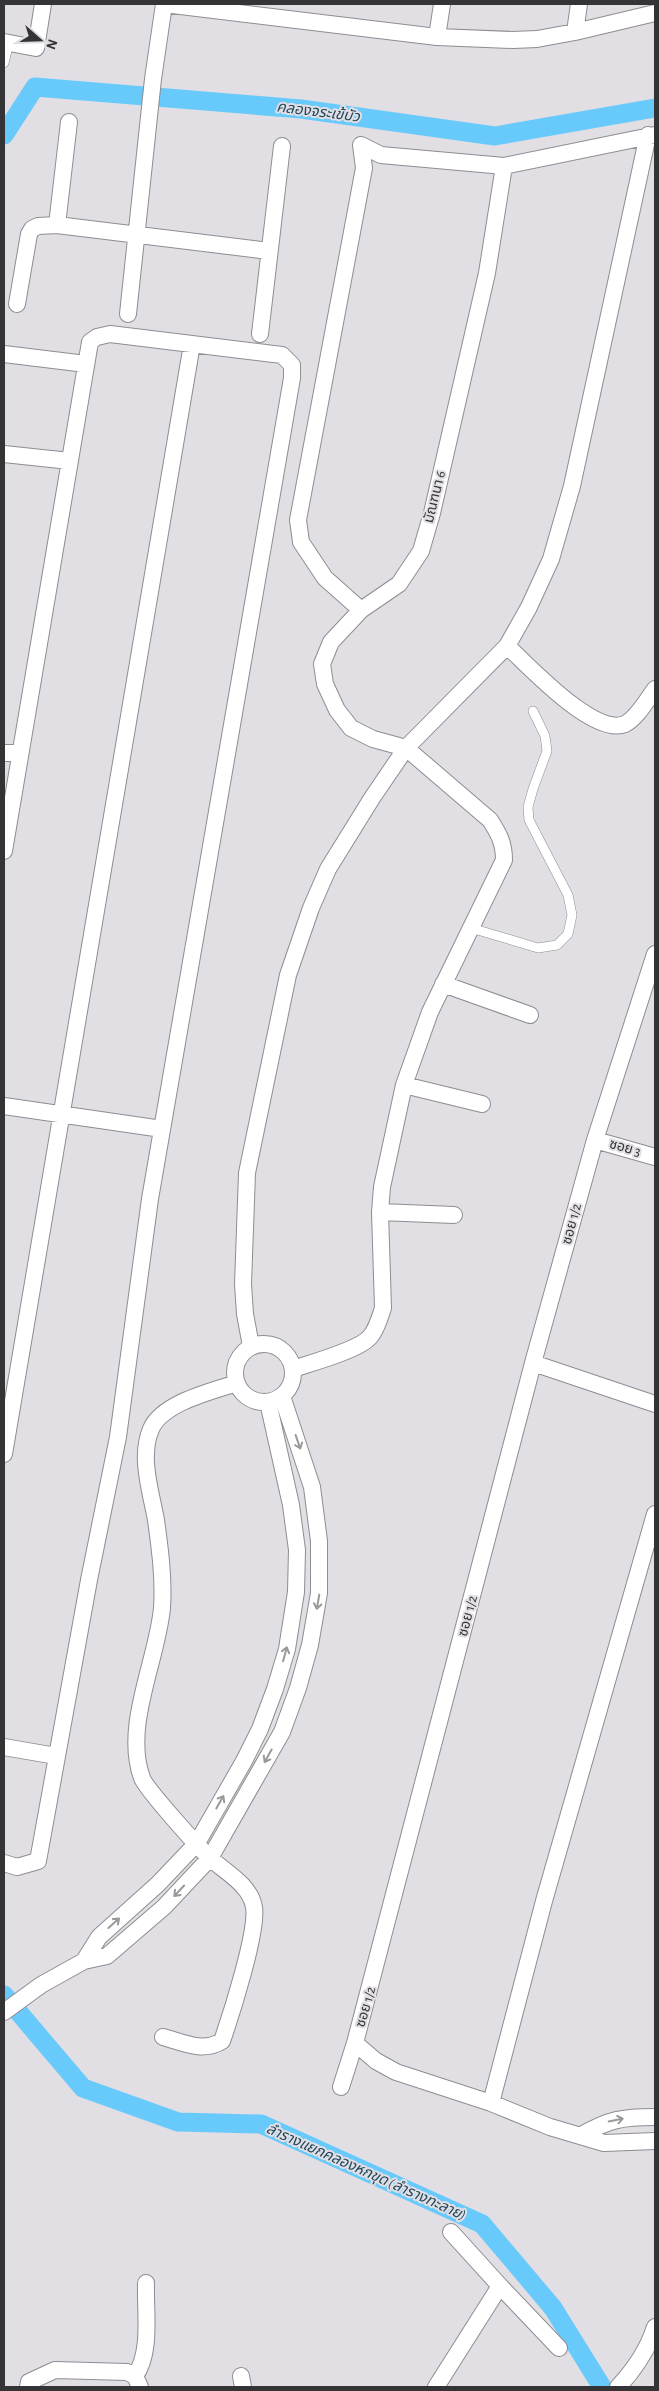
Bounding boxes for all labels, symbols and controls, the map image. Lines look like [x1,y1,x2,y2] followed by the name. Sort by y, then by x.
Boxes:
[15,15,65,65] north arrow
[43,37,60,51] text: N
[276,98,361,125] water label: คลองจระเข้บัว
[421,469,448,525] street label: มัณฑนา 6
[608,1137,643,1159] street label: ซอย 3
[560,1202,584,1246] street label: ซอย 1/2
[293,1434,303,1450] one-way arrow
[312,1594,322,1610] one-way arrow
[456,1594,480,1638] street label: ซอย 1/2
[281,1647,291,1663] one-way arrow
[263,1748,273,1762] one-way arrow
[216,1796,226,1810] one-way arrow
[173,1884,185,1897] one-way arrow
[107,1917,120,1929] one-way arrow
[354,1985,378,2029] street label: ซอย 1/2
[608,2114,624,2124] one-way arrow
[264,2121,468,2224] water label: ลำรางแยกคลองหกขุด (ลำรางทะลาย)

